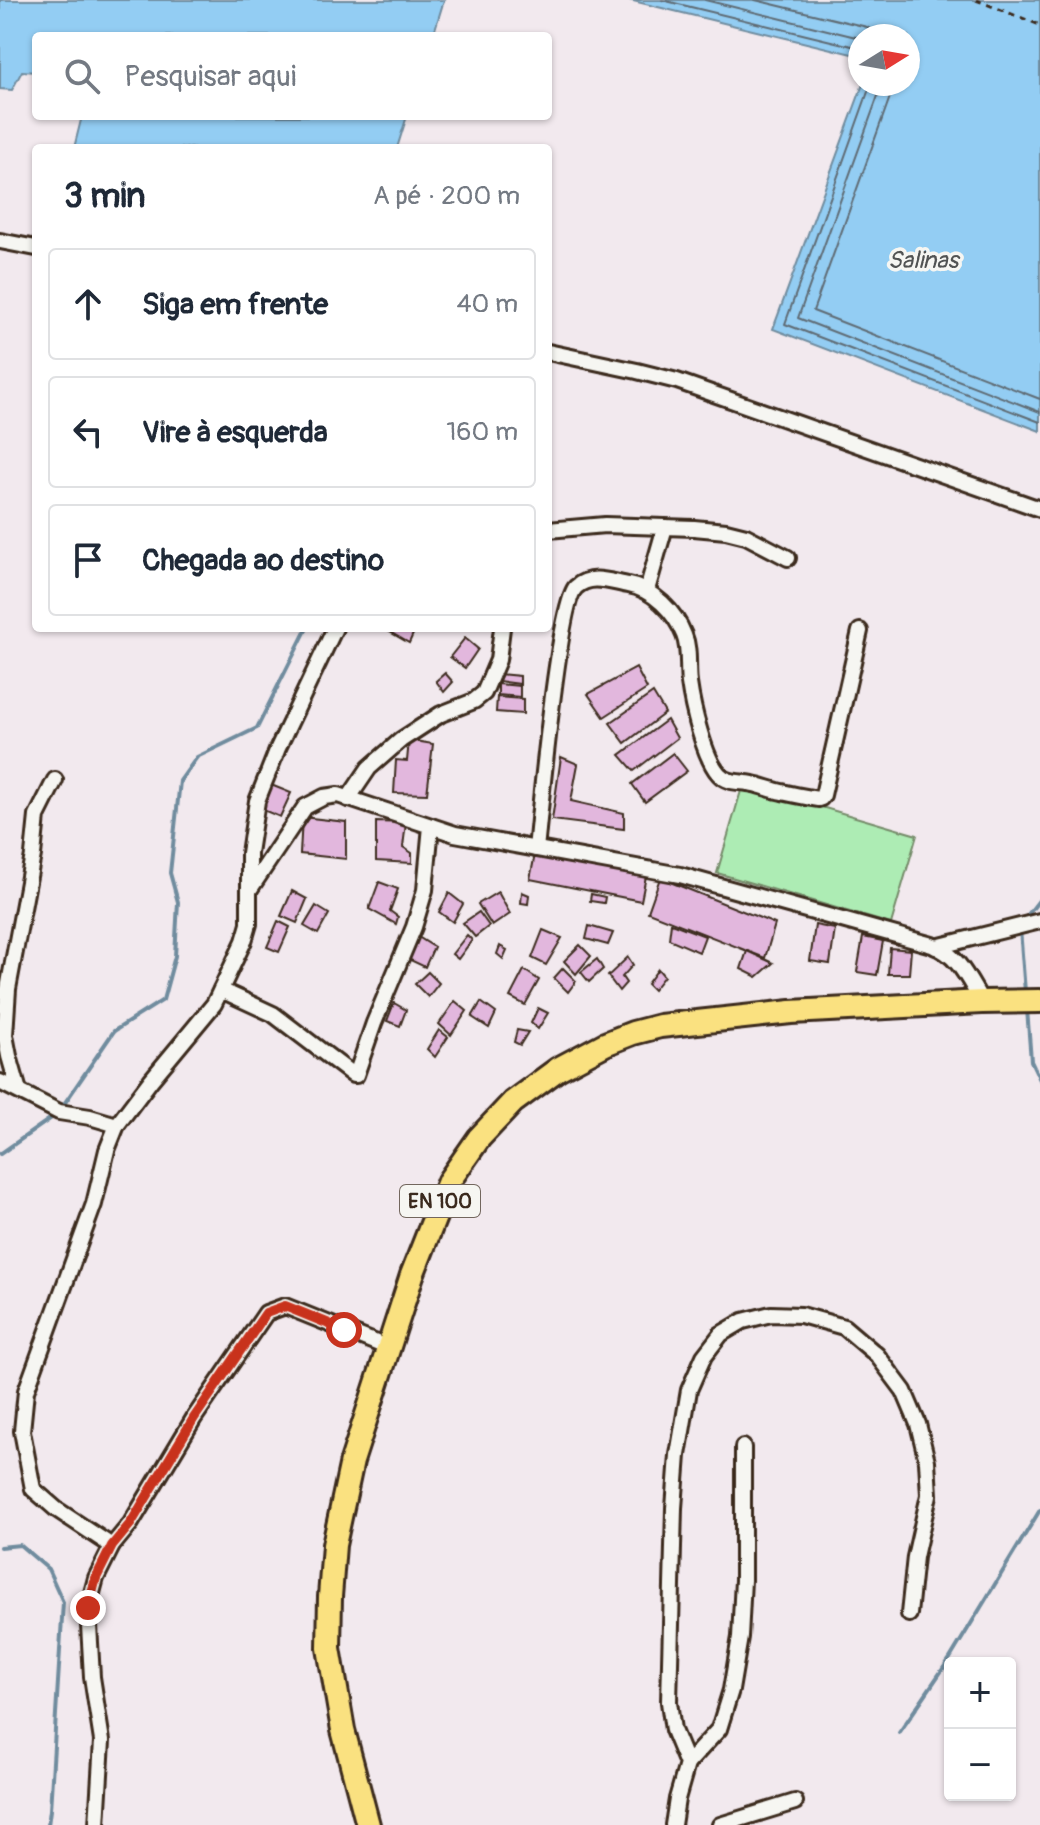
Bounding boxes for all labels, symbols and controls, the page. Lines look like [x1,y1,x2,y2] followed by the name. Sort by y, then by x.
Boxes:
[848,24,920,96] north arrow
[32,32,552,120] search box
[60,54,104,98] icon: search
[124,58,296,95] text: Pesquisar aqui
[64,175,146,218] text: 3 min
[373,180,520,212] text: A pé · 200 m
[888,246,960,275] water label: Salinas
[66,282,110,326] icon: ahead
[142,286,328,323] text: Siga em frente
[456,288,518,320] text: 40 m
[66,410,110,454] icon: left
[142,414,328,451] text: Vire à esquerda
[446,416,518,448] text: 160 m
[66,538,110,582] icon: arrive
[142,542,384,579] text: Chegada ao destino
[400,1185,480,1217] road number: EN 100
[326,1312,362,1348] route start
[70,1590,106,1626] route end
[944,1657,1016,1801] map controls
[944,1657,1016,1729] button: +
[944,1729,1016,1801] button: −

